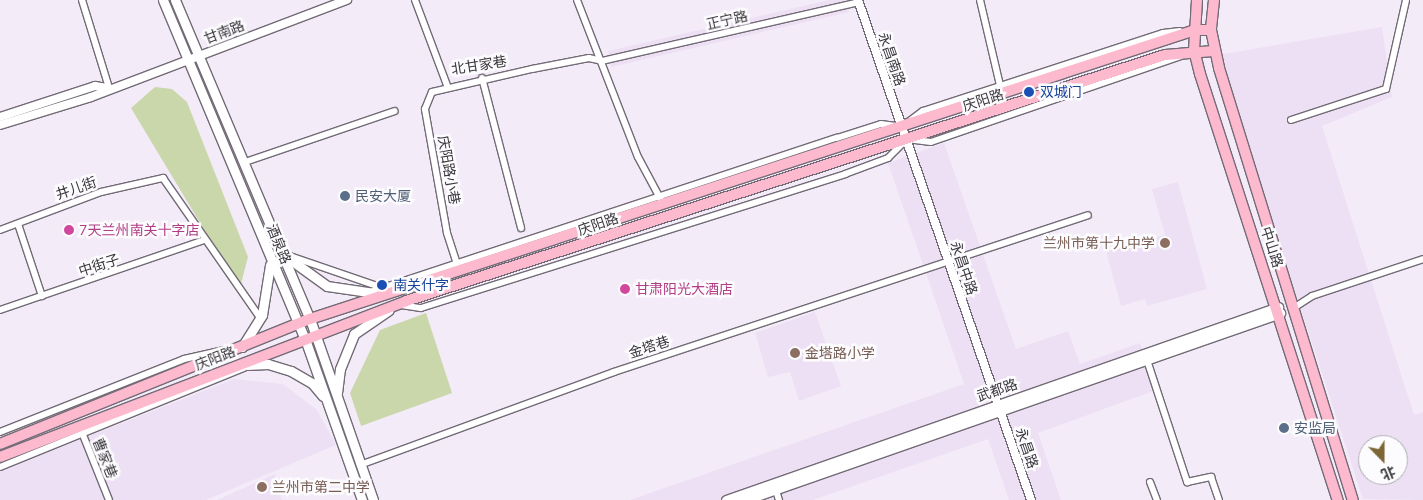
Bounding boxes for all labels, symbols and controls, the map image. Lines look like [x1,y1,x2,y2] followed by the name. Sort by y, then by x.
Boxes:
[705,7,749,33] street label: 正宁路
[201,17,247,47] street label: 甘南路
[875,30,909,88] street label: 永昌南路
[450,52,508,78] street label: 北甘家巷
[1040,84,1082,100] place label: 双城门
[1022,85,1036,99] marker: 双城门
[960,86,1006,114] street label: 庆阳路
[435,134,463,206] street label: 庆阳路小巷
[53,173,99,203] street label: 井儿街
[355,188,411,204] place label: 民安大厦
[339,190,351,202] marker: 民安大厦
[575,209,621,239] street label: 庆阳路
[263,221,295,267] street label: 酒泉路
[79,222,199,238] place label: 7天兰州南关十字店
[63,224,75,236] marker: 7天兰州南关十字店
[1258,224,1286,270] street label: 中山路
[1043,235,1155,251] place label: 兰州市第十九中学
[1159,237,1171,249] marker: 兰州市第十九中学
[947,239,981,297] street label: 永昌中路
[76,251,122,279] street label: 中街子
[393,277,449,293] place label: 南关什字
[375,278,389,292] marker: 南关什字
[635,281,733,297] place label: 甘肃阳光大酒店
[619,283,631,295] marker: 甘肃阳光大酒店
[626,333,672,361] street label: 金塔巷
[192,343,238,373] street label: 庆阳路
[805,345,875,361] place label: 金塔路小学
[789,347,801,359] marker: 金塔路小学
[974,375,1020,405] street label: 武都路
[1294,420,1336,436] place label: 安监局
[1278,422,1290,434] marker: 安监局
[1012,425,1042,471] street label: 永昌路
[89,435,121,481] street label: 曹家巷
[1358,435,1408,485] north arrow
[1378,462,1398,484] text: 北
[272,479,370,495] place label: 兰州市第二中学
[256,481,268,493] marker: 兰州市第二中学

